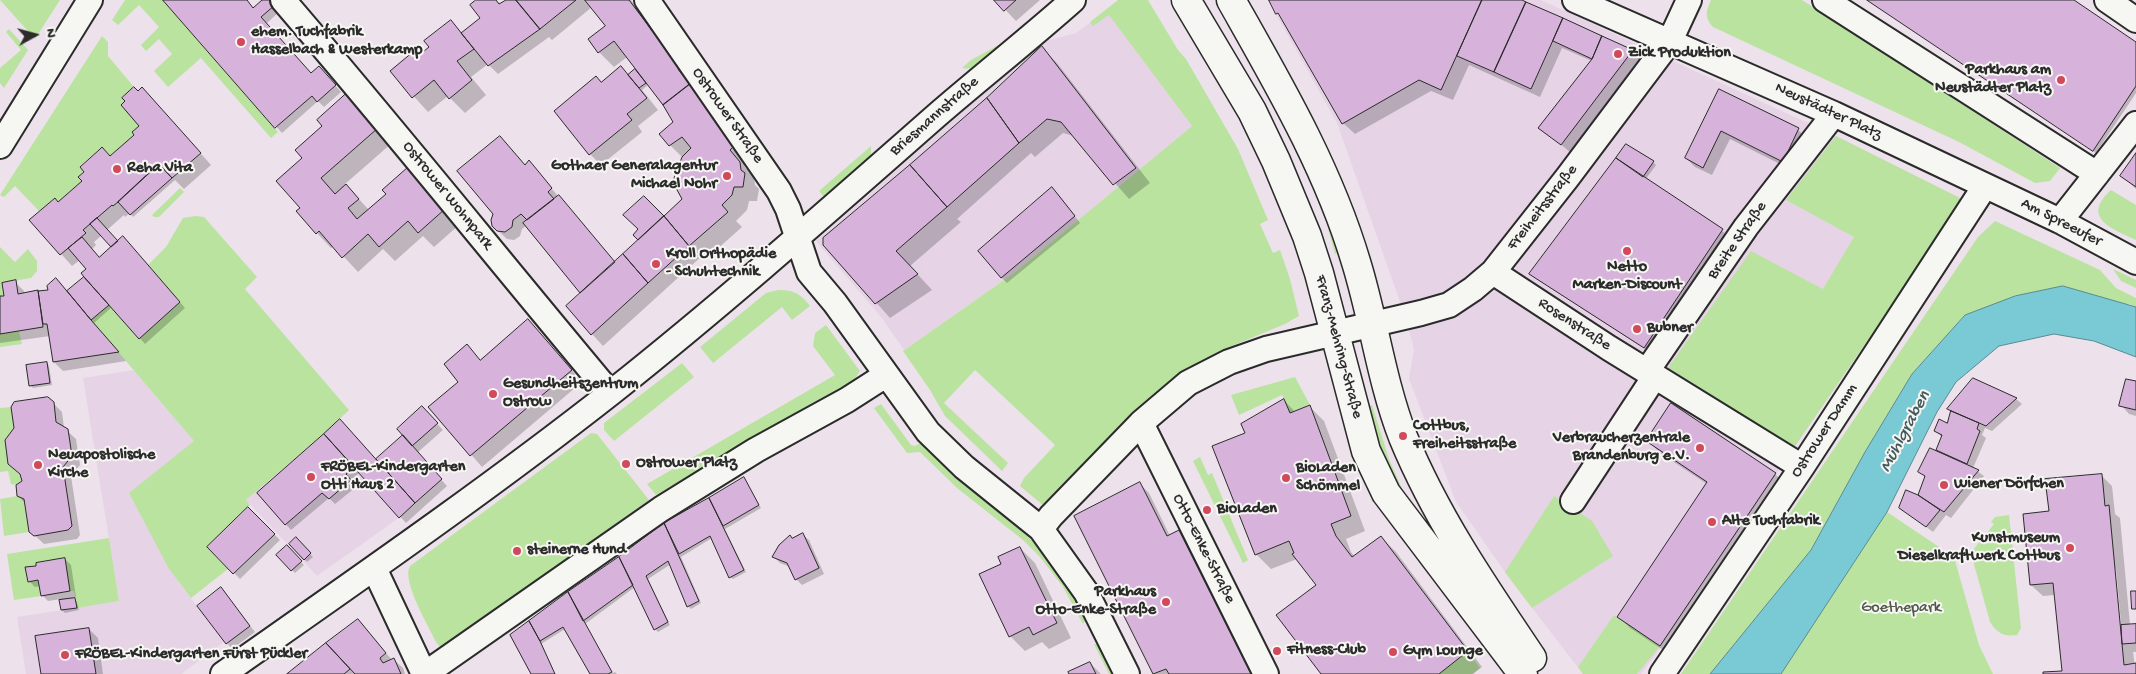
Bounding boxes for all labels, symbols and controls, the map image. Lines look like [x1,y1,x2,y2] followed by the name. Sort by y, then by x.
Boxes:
[10,10,60,60] north arrow
[251,23,422,61] place label: ehem. Tuchfabrik Hasselbach & Westerkamp
[41,28,59,39] text: N
[235,36,247,48] marker: ehem. Tuchfabrik Hasselbach & Westerkamp
[1628,44,1731,64] place label: Zick Produktion
[1612,48,1624,60] marker: Zick Produktion
[1935,61,2051,99] place label: Parkhaus am Neustädter Platz
[687,64,767,168] street label: Ostrower Straße
[886,73,984,161] street label: Briesmannstraße
[2055,74,2067,86] marker: Parkhaus am Neustädter Platz
[1771,79,1885,145] street label: Neustädter Platz
[397,138,497,254] street label: Ostrower Wohnpark
[551,157,717,195] place label: Gothaer Generalagentur Michael Nohr
[127,159,193,179] place label: Reha Vita
[1504,161,1582,255] street label: Freiheitsstraße
[111,163,123,175] marker: Reha Vita
[721,170,733,182] marker: Gothaer Generalagentur Michael Nohr
[2017,194,2105,252] street label: Am Spreeufer
[1704,198,1772,284] street label: Breite Straße
[666,245,776,283] place label: Kroll Orthopädie - Schuhtechnik
[1621,245,1633,257] marker: Netto Marken-Discount
[650,258,662,270] marker: Kroll Orthopädie - Schuhtechnik
[1573,258,1681,296] place label: Netto Marken-Discount
[1310,273,1366,421] street label: Franz-Mehring-Straße
[1534,294,1614,356] street label: Rosenstraße
[1647,319,1693,339] place label: Bubner
[1631,323,1643,335] marker: Bubner
[503,375,638,413] place label: Gesundheitszentrum Ostrow
[1787,380,1863,482] street label: Ostrower Damm
[487,388,499,400] marker: Gesundheitszentrum Ostrow
[1876,388,1936,476] water label: Mühlgraben
[1413,417,1516,455] place label: Cottbus, Freiheitsstraße
[1553,429,1690,467] place label: Verbraucherzentrale Brandenburg e.V.
[1397,430,1409,442] marker: Cottbus, Freiheitsstraße
[1694,442,1706,454] marker: Verbraucherzentrale Brandenburg e.V.
[48,446,155,484] place label: Neuapostolische Kirche
[636,454,737,474] place label: Ostrower Platz
[321,458,465,496] place label: FRÖBEL-Kindergarten Otti Haus 2
[620,458,632,470] marker: Ostrower Platz
[32,459,44,471] marker: Neuapostolische Kirche
[1296,459,1360,497] place label: BioLaden Schömmel
[305,471,317,483] marker: FRÖBEL-Kindergarten Otti Haus 2
[1280,472,1292,484] marker: BioLaden Schömmel
[1954,475,2064,495] place label: Wiener Dörfchen
[1938,479,1950,491] marker: Wiener Dörfchen
[1167,491,1239,607] street label: Otto-Enke-Straße
[1217,500,1277,520] place label: BioLaden
[1201,504,1213,516] marker: BioLaden
[1722,512,1820,532] place label: Alte Tuchfabrik
[1706,516,1718,528] marker: Alte Tuchfabrik
[1898,529,2060,567] place label: Kunstmuseum Dieselkraftwerk Cottbus
[527,541,626,561] place label: steinerne Hund
[2064,542,2076,554] marker: Kunstmuseum Dieselkraftwerk Cottbus
[511,545,523,557] marker: steinerne Hund
[1036,583,1156,621] place label: Parkhaus Otto-Enke-Straße
[1160,596,1172,608] marker: Parkhaus Otto-Enke-Straße
[1861,599,1941,619] park label: Goethepark
[1287,641,1366,661] place label: Fitness-Club
[1403,642,1483,662] place label: Gym Lounge
[75,645,307,665] place label: FRÖBEL-Kindergarten Fürst Pückler
[1271,645,1283,657] marker: Fitness-Club
[1387,646,1399,658] marker: Gym Lounge
[59,649,71,661] marker: FRÖBEL-Kindergarten Fürst Pückler

